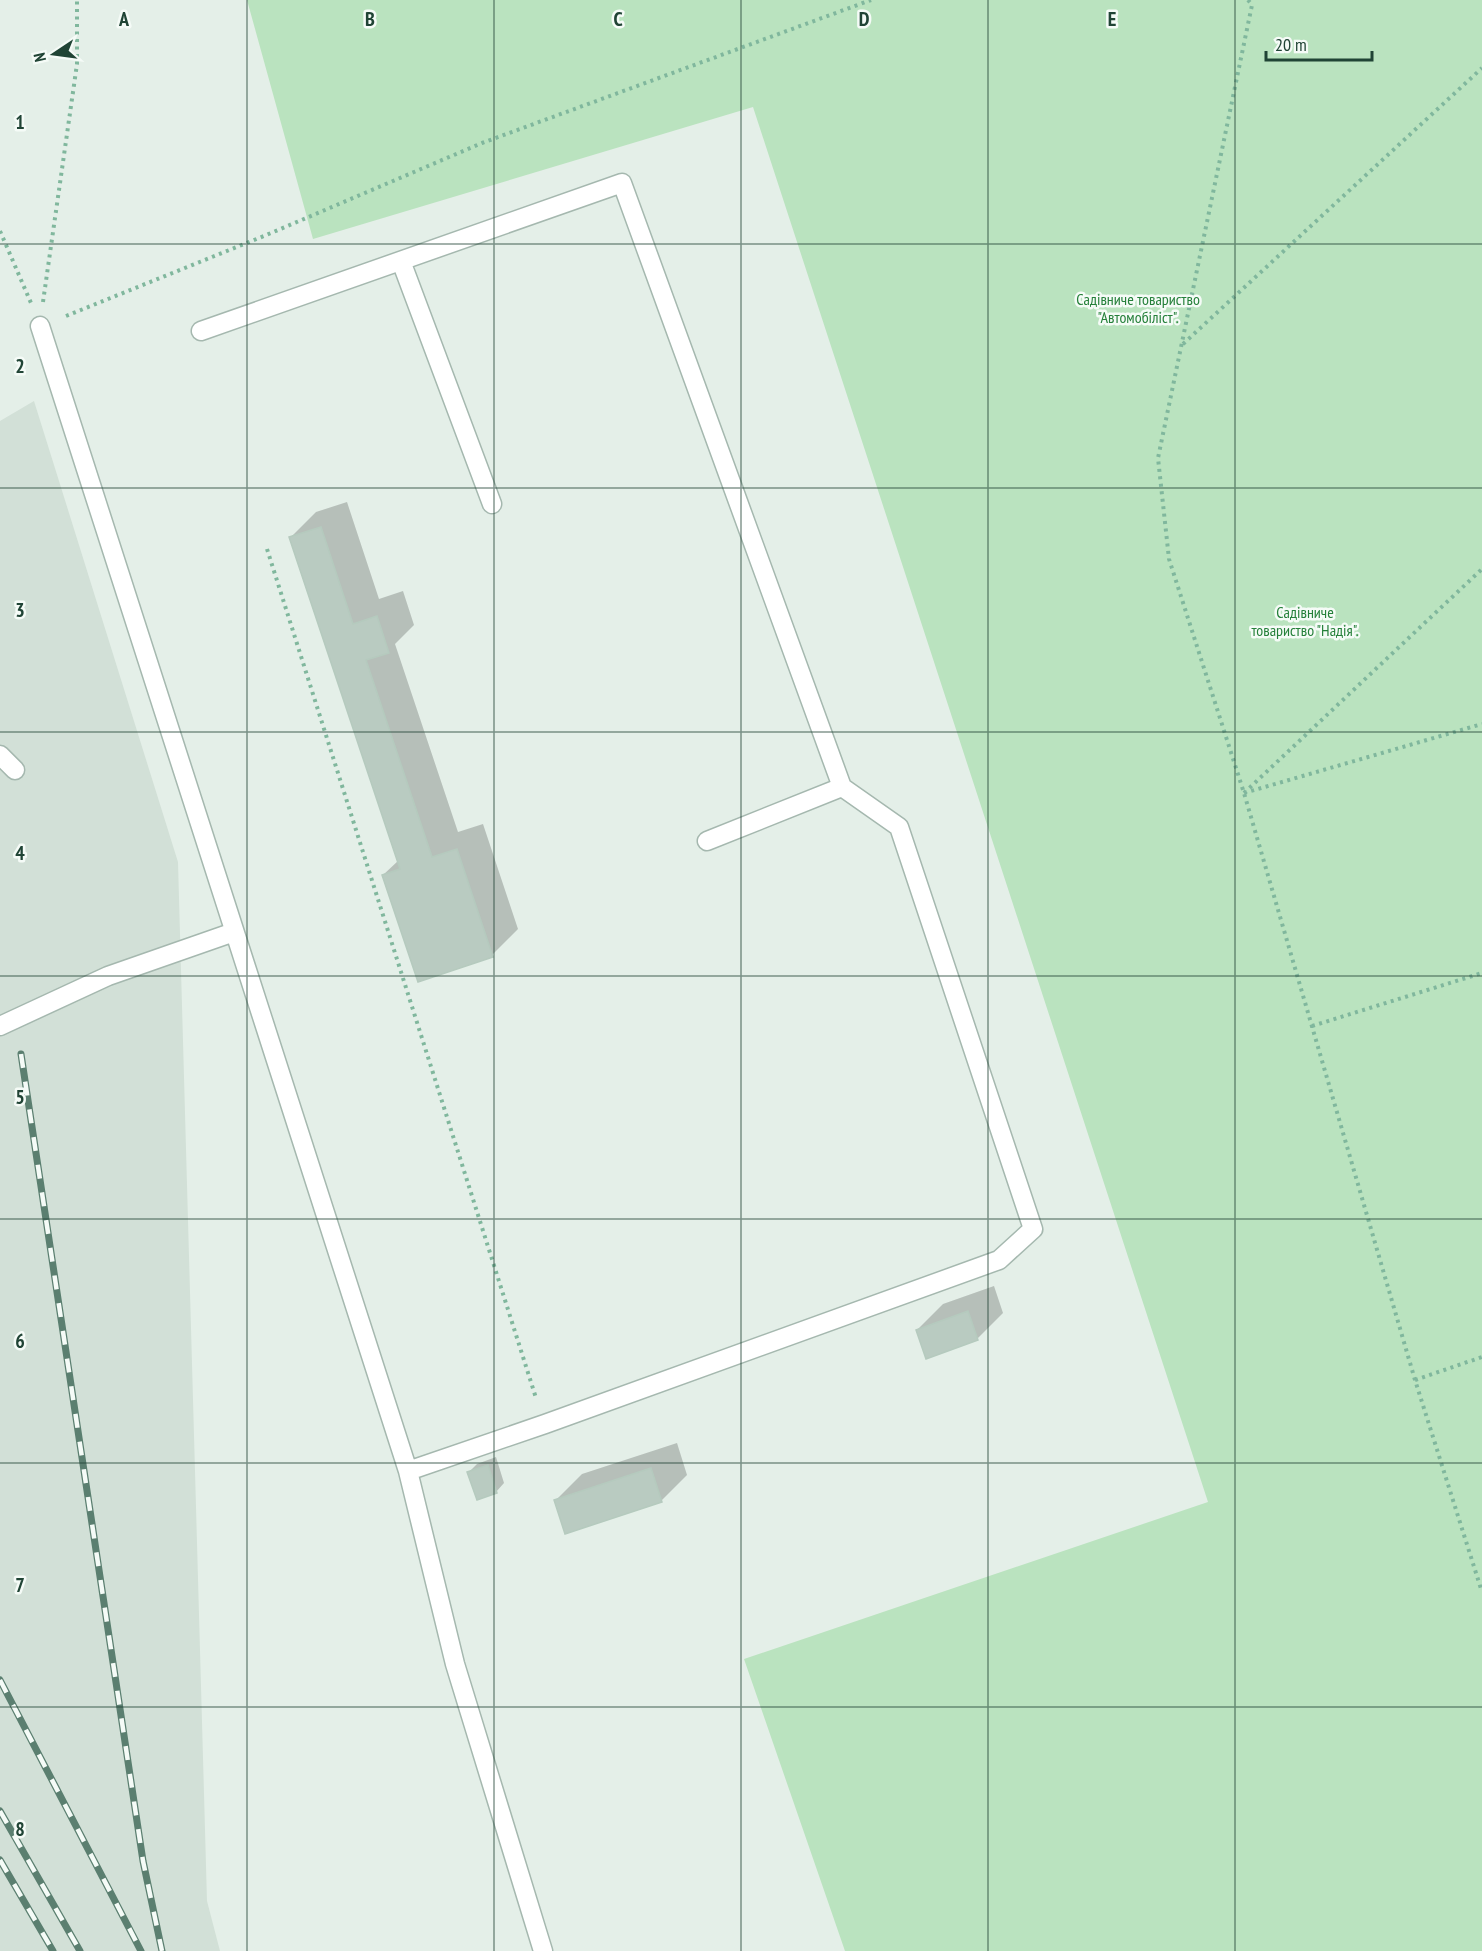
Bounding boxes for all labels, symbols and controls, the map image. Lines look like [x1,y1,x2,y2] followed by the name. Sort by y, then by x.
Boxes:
[118,6,130,32] text: A
[365,6,375,32] text: B
[613,6,623,32] text: C
[859,6,870,32] text: D
[1108,6,1116,32] text: E
[24,24,84,84] north arrow
[1266,24,1372,62] scale bar
[1275,33,1307,56] text: 20 m
[29,51,50,64] text: N
[15,109,25,135] text: 1
[1076,289,1200,327] park label: Садівниче товариство "Автомобіліст".
[15,353,25,379] text: 2
[15,597,25,623] text: 3
[1251,602,1359,640] park label: Садівниче товариство "Надія".
[15,840,25,866] text: 4
[15,1084,25,1110] text: 5
[15,1328,25,1354] text: 6
[15,1572,25,1598] text: 7
[15,1816,25,1842] text: 8

